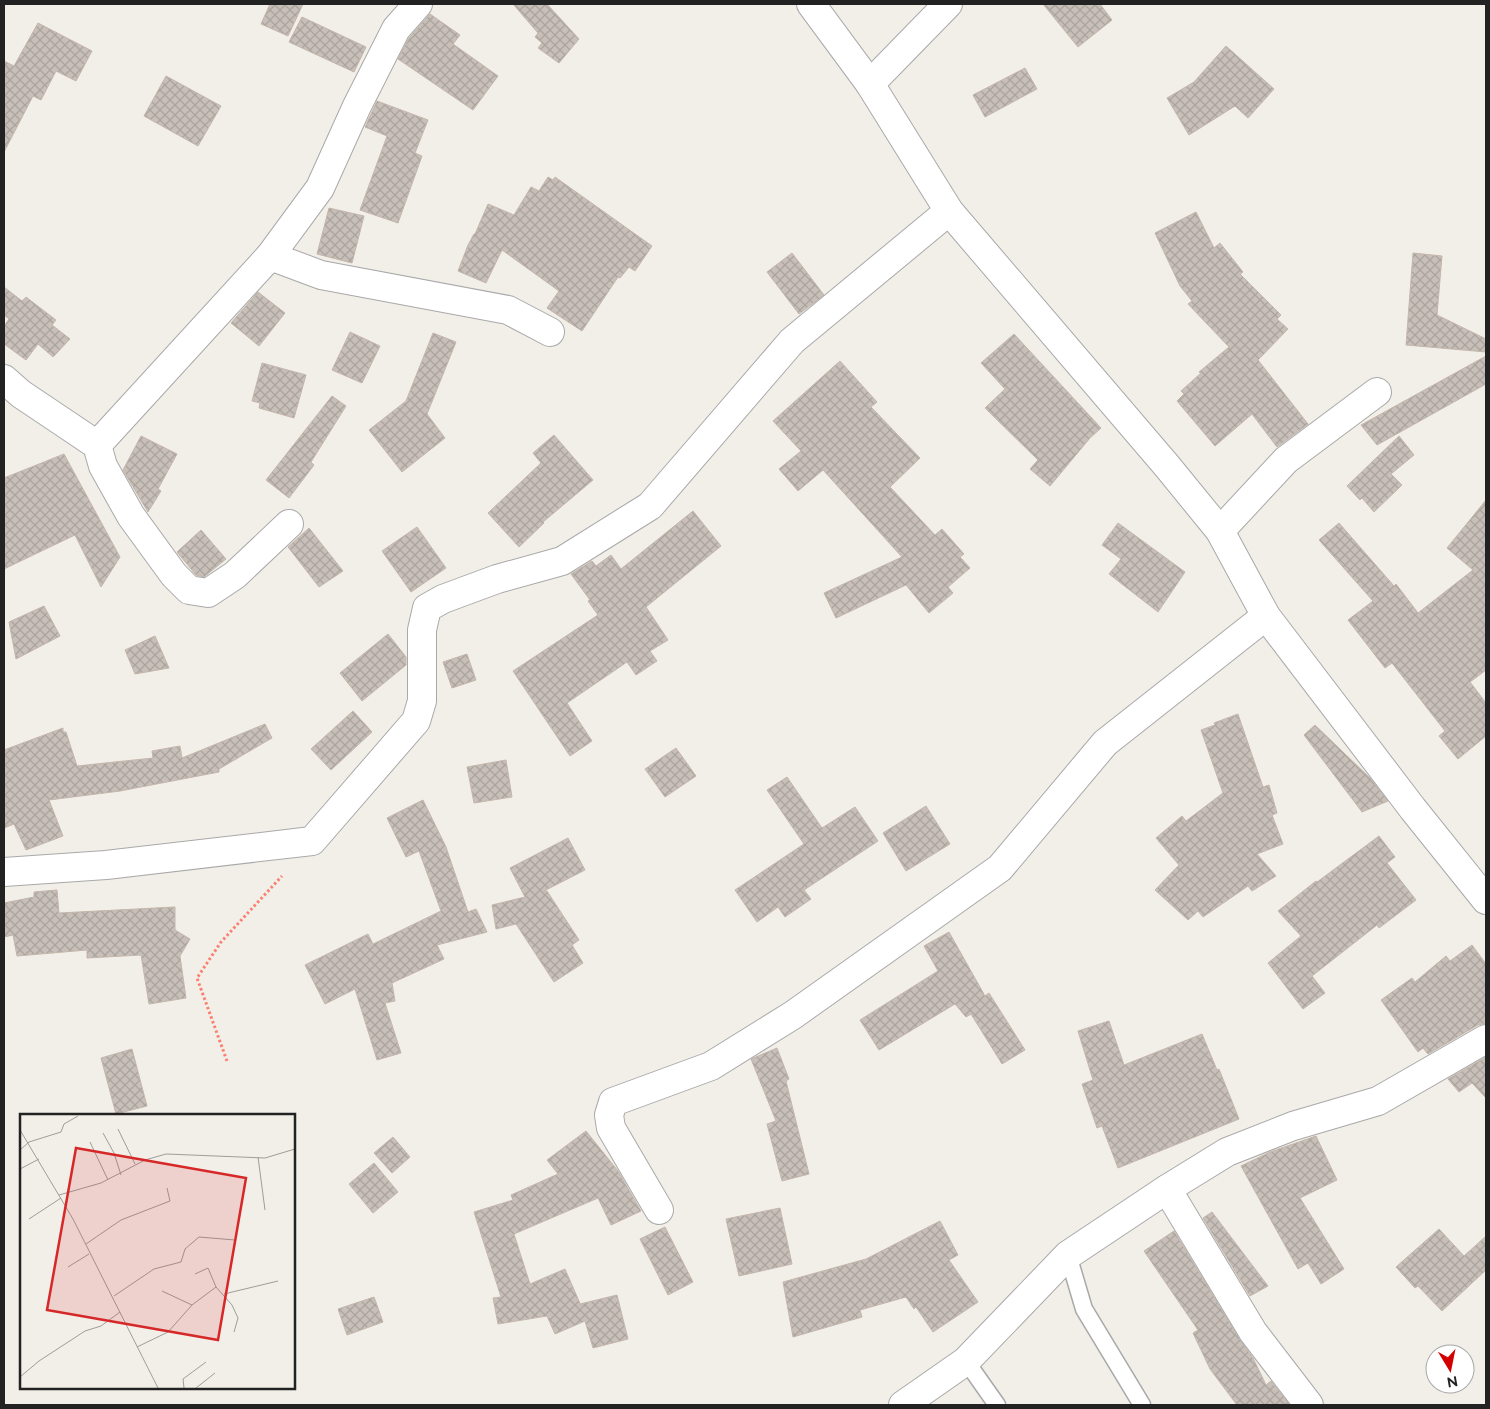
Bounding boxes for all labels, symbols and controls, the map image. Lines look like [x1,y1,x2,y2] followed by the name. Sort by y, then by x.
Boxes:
[20,1114,295,1389] inset map
[1425,1344,1475,1394] north arrow
[1446,1373,1459,1391] text: N

